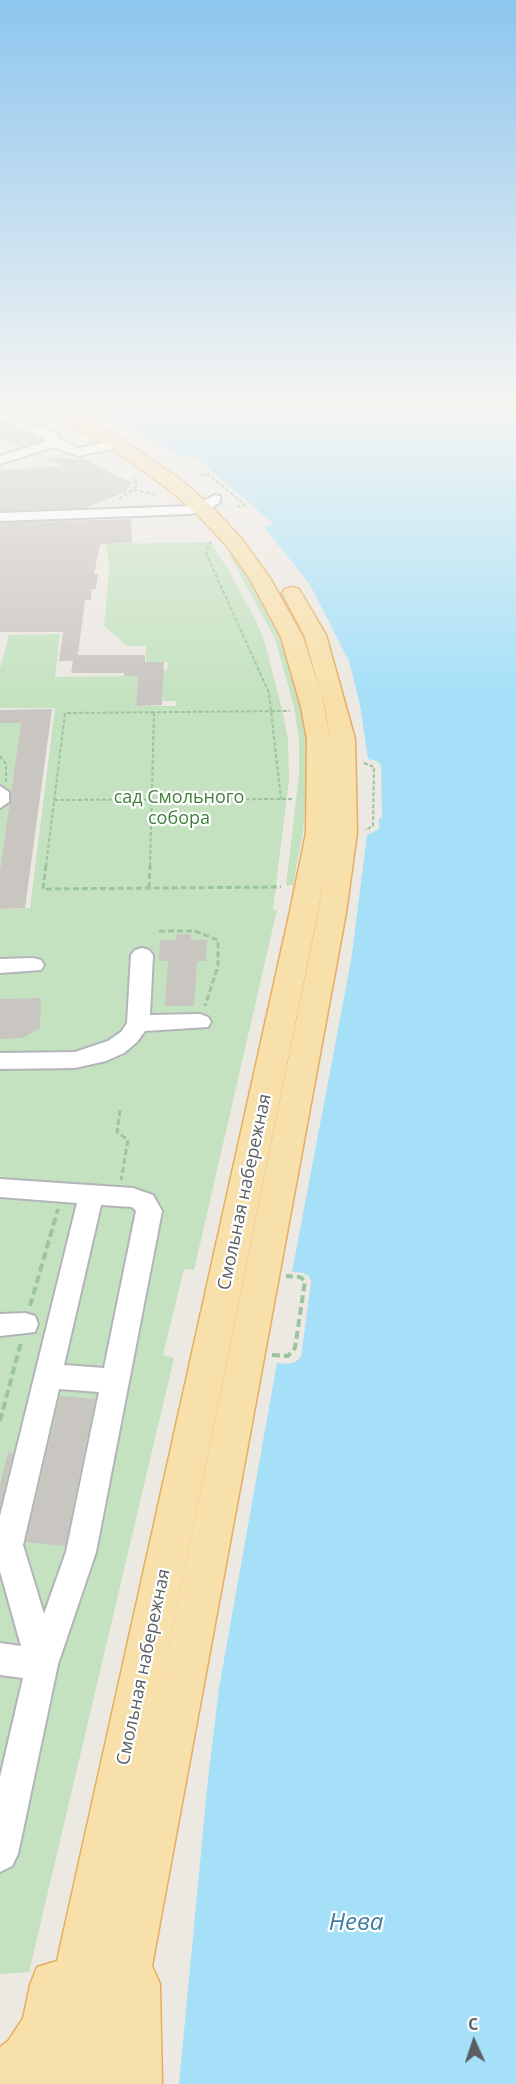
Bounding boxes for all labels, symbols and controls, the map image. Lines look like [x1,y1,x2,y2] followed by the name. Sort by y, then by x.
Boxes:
[114,787,244,830] park label: сад Смольного собора
[214,1092,276,1292] street label: Смольная набережная
[113,1567,175,1767] street label: Смольная набережная
[329,1909,383,1937] water label: Нева
[444,2012,504,2072] north arrow
[467,2013,479,2035] text: С

